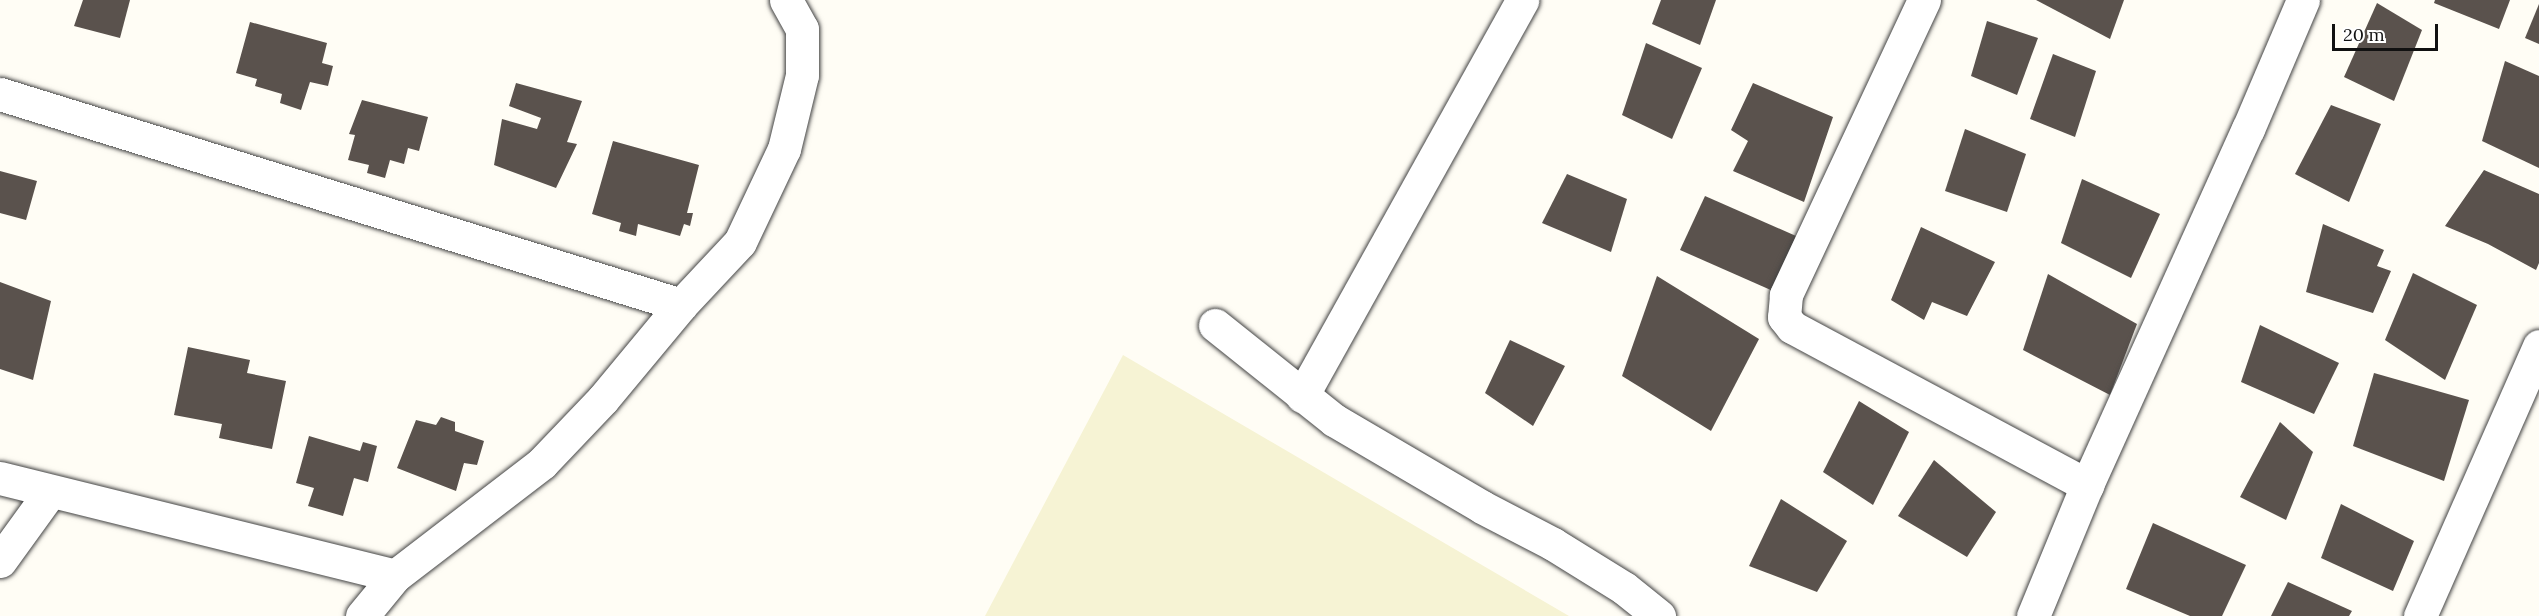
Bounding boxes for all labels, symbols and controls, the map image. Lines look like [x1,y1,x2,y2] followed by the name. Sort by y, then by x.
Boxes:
[2335,12,2442,50] scale bar
[2343,23,2385,46] text: 20 m

